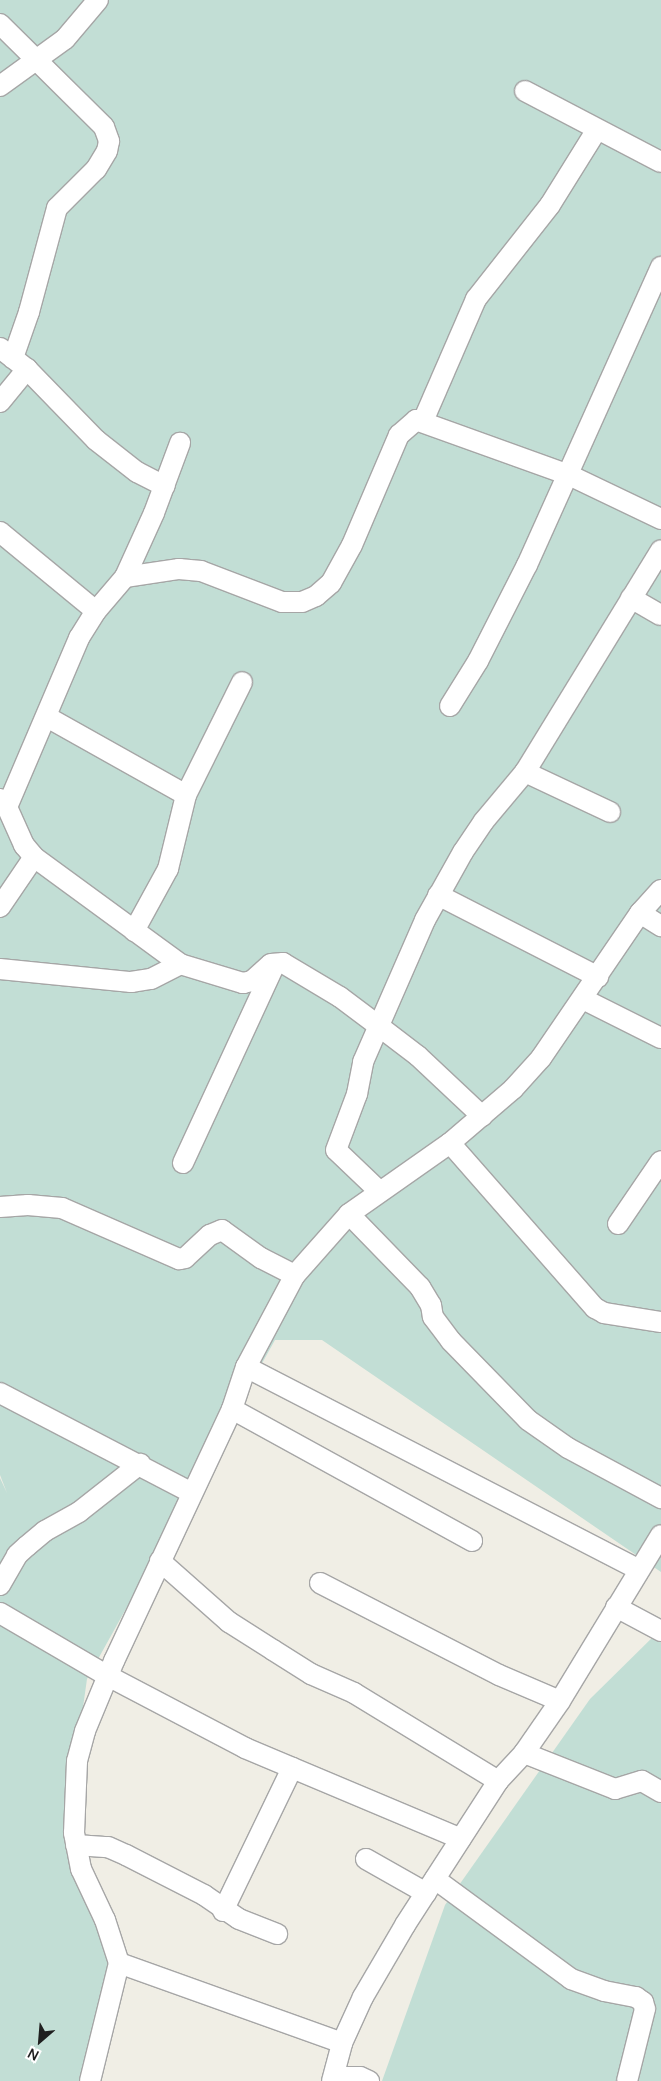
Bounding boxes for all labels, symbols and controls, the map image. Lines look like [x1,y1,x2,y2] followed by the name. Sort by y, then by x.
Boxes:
[15,2016,65,2066] north arrow
[24,2044,42,2066] text: N

